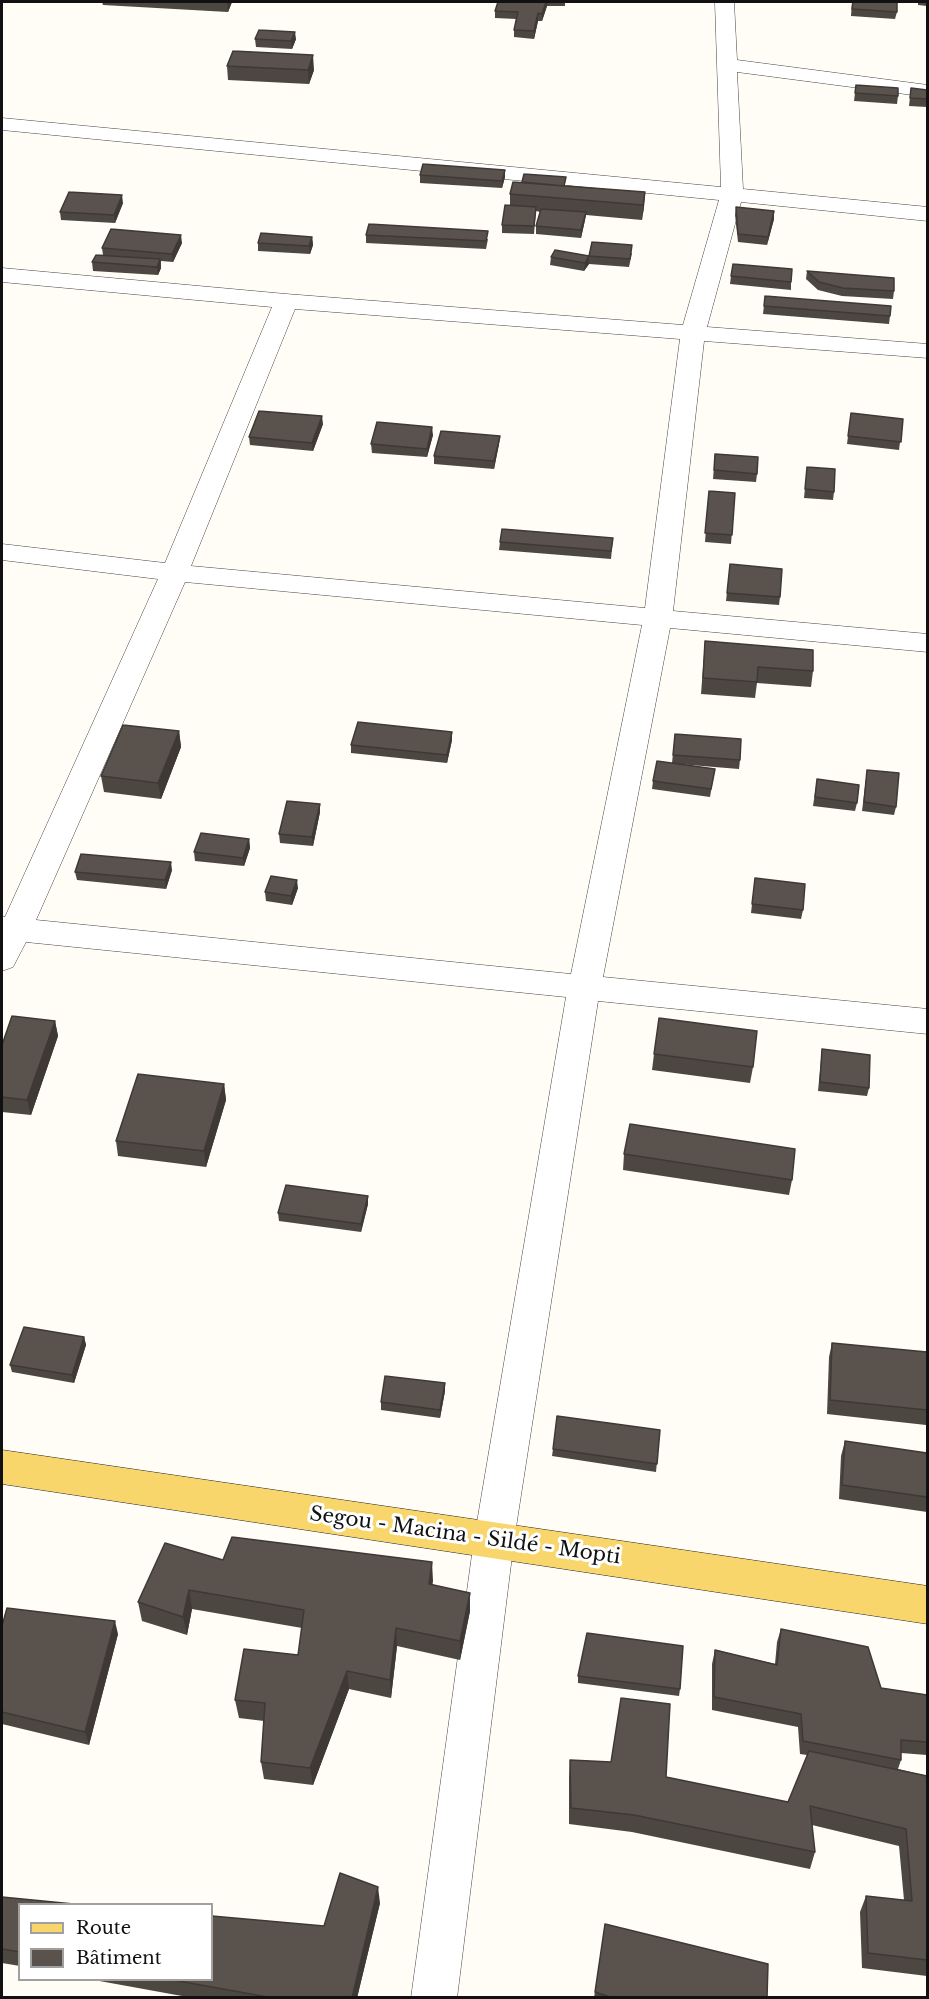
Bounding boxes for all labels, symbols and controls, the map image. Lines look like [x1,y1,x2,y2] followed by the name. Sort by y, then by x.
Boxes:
[308,1502,622,1570] street label: Segou - Macina - Sildé - Mopti
[18,1903,213,1981] legend
[76,1917,131,1939] text: Route
[76,1947,162,1969] text: Bâtiment

